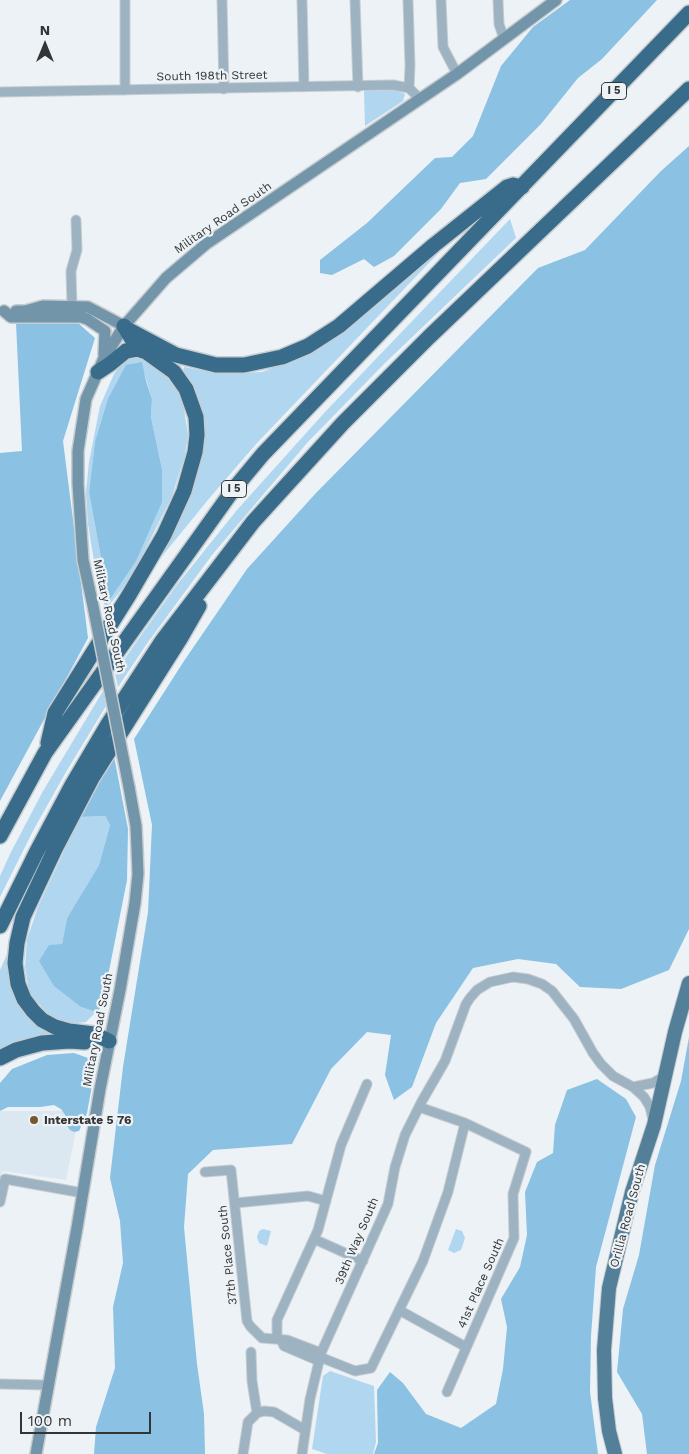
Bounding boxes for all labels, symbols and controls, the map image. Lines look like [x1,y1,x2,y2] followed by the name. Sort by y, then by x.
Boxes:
[20,20,70,70] north arrow
[40,22,50,38] text: N
[156,68,268,84] street label: South 198th Street
[602,82,626,100] road number: I 5
[172,179,274,257] street label: Military Road South
[222,480,246,498] road number: I 5
[90,558,128,674] street label: Military Road South
[80,972,116,1088] street label: Military Road South
[44,1113,131,1127] place label: Interstate 5 76
[28,1114,40,1126] marker: Interstate 5 76
[607,1163,649,1269] street label: Orillia Road South
[332,1195,382,1287] street label: 39th Way South
[216,1204,240,1306] street label: 37th Place South
[455,1236,507,1330] street label: 41st Place South
[22,1402,154,1434] scale bar
[28,1412,72,1430] text: 100 m

